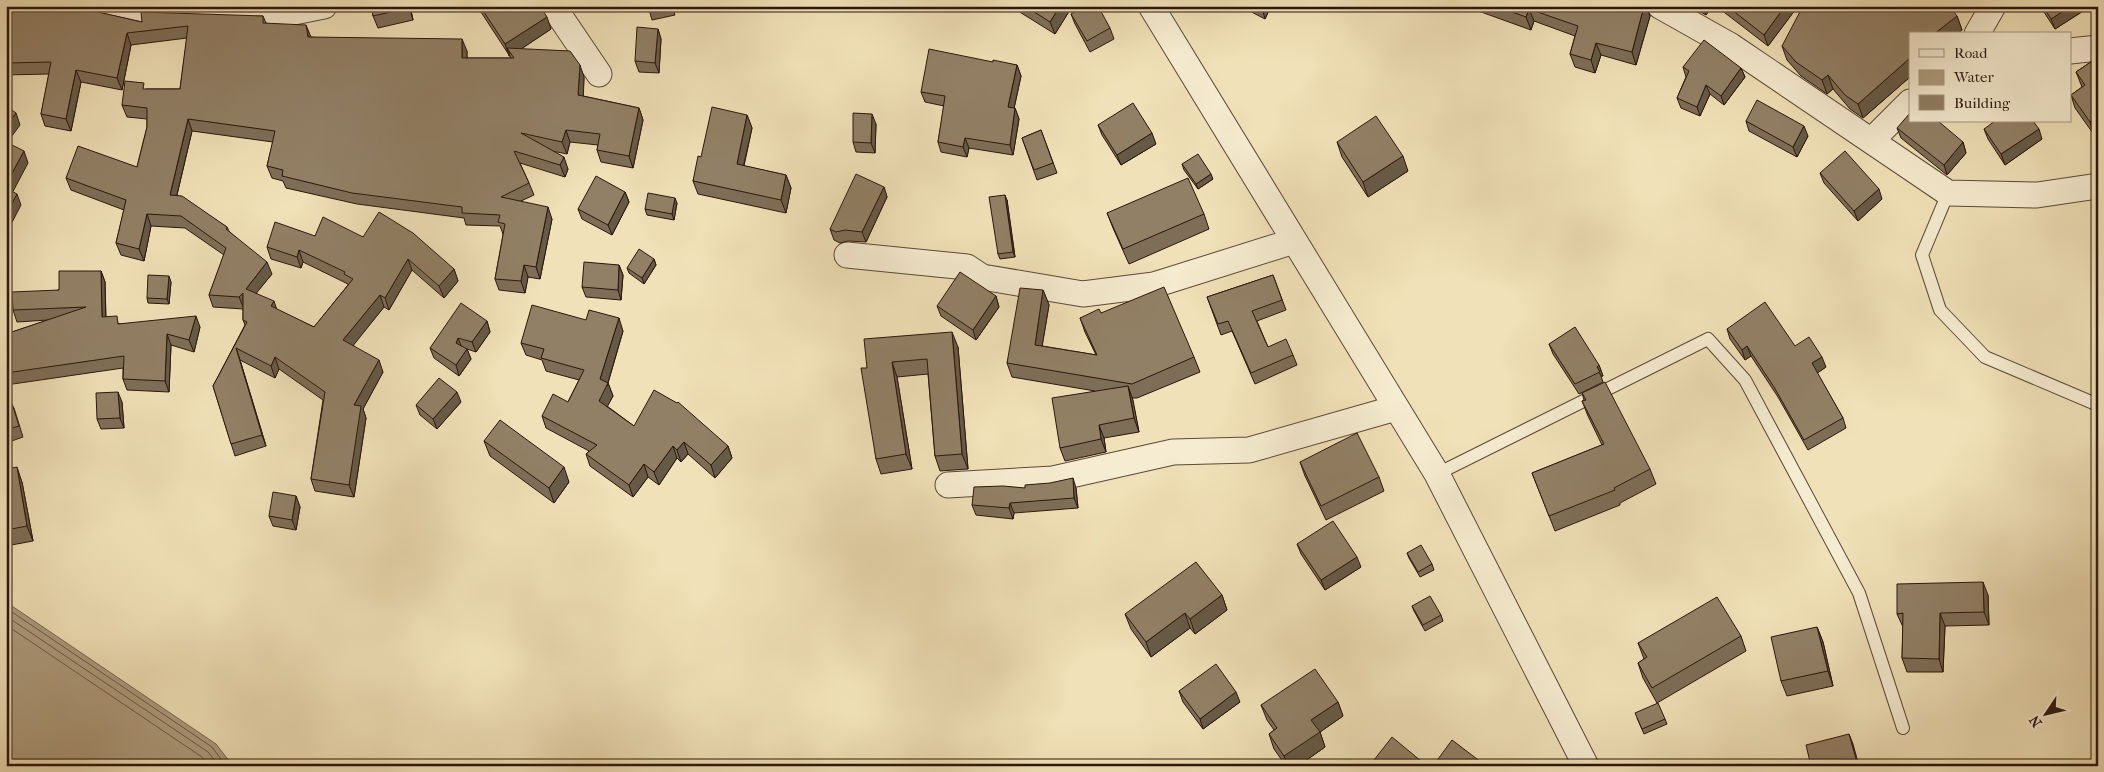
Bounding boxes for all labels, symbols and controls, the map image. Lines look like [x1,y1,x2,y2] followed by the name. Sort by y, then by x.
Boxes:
[1909,32,2072,122] legend
[1954,44,1988,62] text: Road
[1953,68,1994,86] text: Water
[1954,94,2011,112] text: Building
[2022,690,2072,740] north arrow
[2026,712,2046,730] text: N

